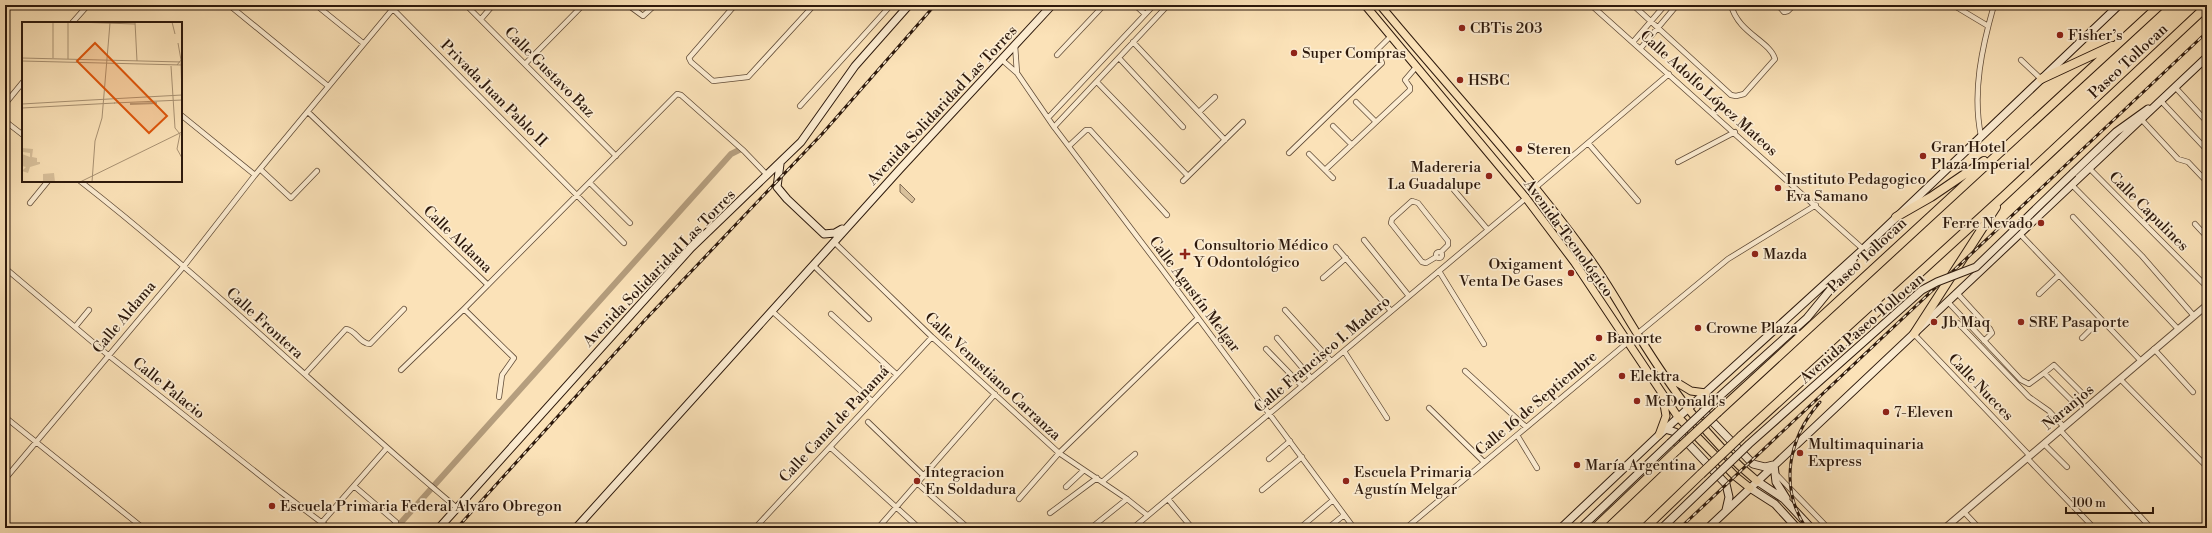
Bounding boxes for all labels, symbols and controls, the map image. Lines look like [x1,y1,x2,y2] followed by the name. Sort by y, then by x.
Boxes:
[1470,19,1542,38] place label: CBTis 203
[2085,20,2172,103] street label: Paseo Tollocan
[22,22,182,182] inset map
[863,22,1021,190] street label: Avenida Solidaridad Las Torres
[500,23,599,122] street label: Calle Gustavo Baz
[1457,23,1467,33] marker: CBTis 203
[1636,26,1782,160] street label: Calle Adolfo López Mateos
[2068,26,2123,45] place label: Fisher’s
[2055,30,2065,40] marker: Fisher’s
[436,36,551,151] street label: Privada Juan Pablo II
[1302,44,1406,63] place label: Super Compras
[1289,48,1299,58] marker: Super Compras
[1468,71,1509,90] place label: HSBC
[1455,75,1465,85] marker: HSBC
[1931,138,2031,174] place label: Gran Hotel Plaza Imperial
[1527,140,1571,159] place label: Steren
[1514,144,1524,154] marker: Steren
[1918,151,1928,161] marker: Gran Hotel Plaza Imperial
[1388,158,1481,194] place label: Madereria La Guadalupe
[2105,168,2192,255] street label: Calle Capulines
[1786,170,1926,206] place label: Instituto Pedagogico Eva Samano
[1484,171,1494,181] marker: Madereria La Guadalupe
[1519,175,1618,301] street label: Avenida Tecnológico
[1773,183,1783,193] marker: Instituto Pedagogico Eva Samano
[578,186,740,352] street label: Avenida Solidaridad Las Torres
[419,202,497,277] street label: Calle Aldama
[1824,214,1911,297] street label: Paseo Tollocan
[1942,214,2033,233] place label: Ferre Nevado
[2036,218,2046,228] marker: Ferre Nevado
[1145,232,1245,357] street label: Calle Agustín Melgar
[1193,236,1328,272] place label: Consultorio Médico Y Odontológico
[1763,245,1808,264] place label: Mazda
[1179,248,1191,260] marker: Consultorio Médico Y Odontológico
[1750,249,1760,259] marker: Mazda
[1458,255,1564,291] place label: Oxigament Venta De Gases
[1566,268,1576,278] marker: Oxigament Venta De Gases
[1795,269,1929,388] street label: Avenida Paseo Tollocan
[88,277,161,358] street label: Calle Aldama
[222,284,308,363] street label: Calle Frontera
[1250,292,1394,417] street label: Calle Francisco I. Madero
[921,308,1065,445] street label: Calle Venustiano Carranza
[1941,313,1990,332] place label: Jb Maq
[2029,313,2129,332] place label: SRE Pasaporte
[1929,317,1939,327] marker: Jb Maq
[2016,317,2026,327] marker: SRE Pasaporte
[1706,319,1798,338] place label: Crowne Plaza
[1693,323,1703,333] marker: Crowne Plaza
[1606,329,1662,348] place label: Banorte
[1594,333,1604,343] marker: Banorte
[1472,347,1601,460] street label: Calle 16 de Septiembre
[1944,350,2017,425] street label: Calle Nueces
[129,353,209,423] street label: Calle Palacio
[775,362,894,487] street label: Calle Canal de Panamá
[1630,367,1680,386] place label: Elektra
[1617,371,1627,381] marker: Elektra
[2039,380,2098,434] street label: Naranjos
[1645,392,1725,411] place label: McDonald's
[1632,396,1642,406] marker: McDonald's
[1894,403,1953,422] place label: 7-Eleven
[1881,407,1891,417] marker: 7-Eleven
[1808,435,1924,471] place label: Multimaquinaria Express
[1795,448,1805,458] marker: Multimaquinaria Express
[1585,456,1696,475] place label: María Argentina
[1572,460,1582,470] marker: María Argentina
[925,463,1016,499] place label: Integracion En Soldadura
[1353,463,1472,499] place label: Escuela Primaria Agustín Melgar
[912,476,922,486] marker: Integracion En Soldadura
[1341,476,1351,486] marker: Escuela Primaria Agustín Melgar
[2066,489,2153,515] scale bar
[2072,496,2106,511] text: 100 m
[280,497,562,516] place label: Escuela Primaria Federal Alvaro Obregon
[267,501,277,511] marker: Escuela Primaria Federal Alvaro Obregon

